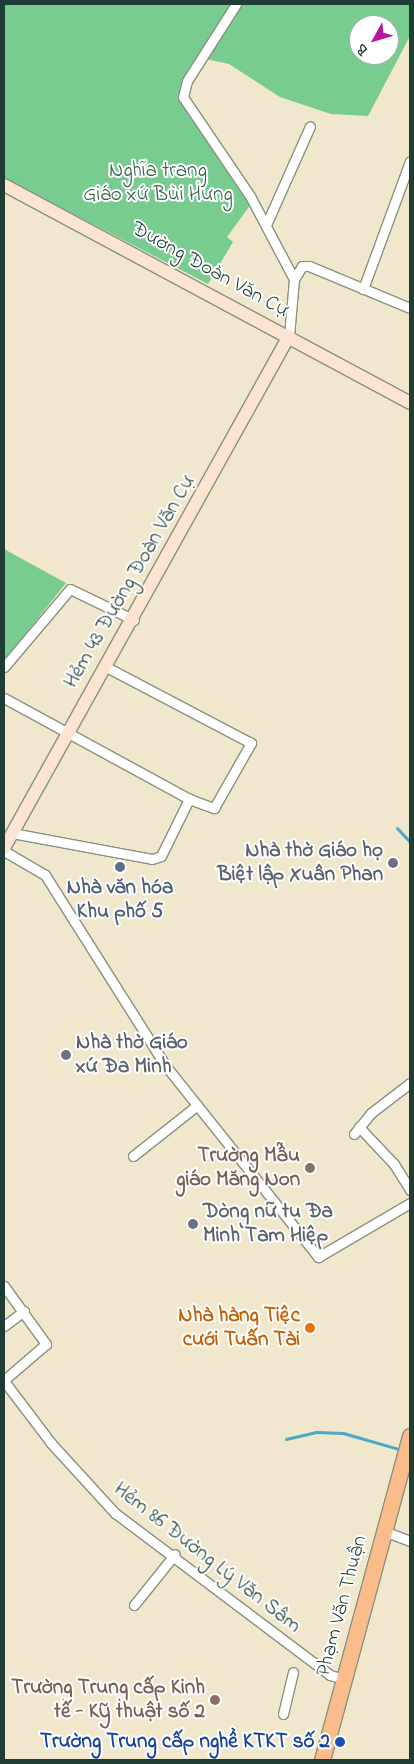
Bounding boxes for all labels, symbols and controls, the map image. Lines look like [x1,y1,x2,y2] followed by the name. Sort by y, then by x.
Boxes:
[349,15,399,65] north arrow
[352,39,374,59] text: B
[83,158,233,208] park label: Nghĩa trang Giáo xứ Bùi Hưng
[127,216,293,324] street label: Đường Đoàn Văn Cự
[59,471,201,693] street label: Hẻm 43 Đường Đoàn Văn Cự
[218,838,383,888] place label: Nhà thờ Giáo họ Biệt lập Xuân Phan
[387,857,399,869] marker: Nhà thờ Giáo họ Biệt lập Xuân Phan
[114,861,126,873] marker: Nhà văn hóa Khu phố 5
[67,875,173,925] place label: Nhà văn hóa Khu phố 5
[76,1030,188,1080] place label: Nhà thờ Giáo xứ Đa Minh
[60,1049,72,1061] marker: Nhà thờ Giáo xứ Đa Minh
[176,1143,300,1193] place label: Trường Mẫu giáo Măng Non
[304,1162,316,1174] marker: Trường Mẫu giáo Măng Non
[203,1199,333,1249] place label: Dòng nữ tu Đa Minh Tam Hiệp
[187,1218,199,1230] marker: Dòng nữ tu Đa Minh Tam Hiệp
[178,1303,300,1353] place label: Nhà hàng Tiệc cưới Tuấn Tài
[304,1322,316,1334] marker: Nhà hàng Tiệc cưới Tuấn Tài
[108,1477,306,1639] street label: Hẻm 86 Đường Lý Văn Sâm
[311,1533,373,1679] street label: Phạm Văn Thuận
[11,1675,205,1725] place label: Trường Trung cấp Kinh tế - Kỹ thuật số 2
[209,1694,221,1706] marker: Trường Trung cấp Kinh tế - Kỹ thuật số 2
[40,1729,330,1755] place label: Trường Trung cấp nghề KTKT số 2
[334,1736,346,1748] marker: Trường Trung cấp nghề KTKT số 2

